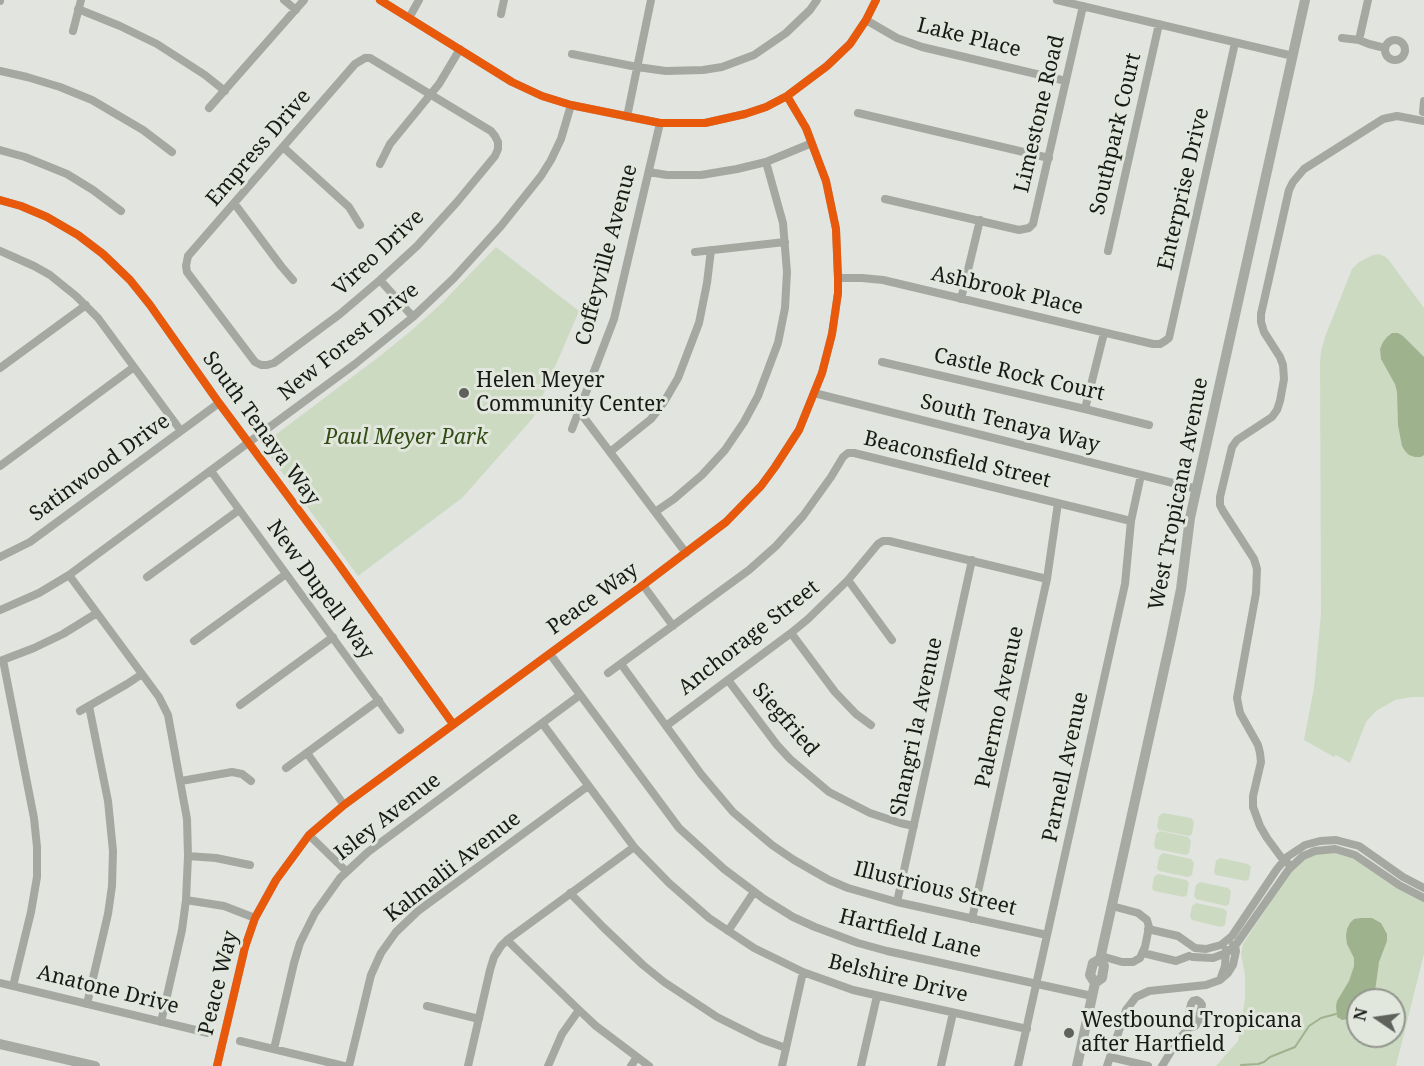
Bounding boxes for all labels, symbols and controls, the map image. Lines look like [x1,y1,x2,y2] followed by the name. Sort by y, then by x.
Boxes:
[915,13,1023,63] street label: Lake Place
[1010,33,1070,195] street label: Limestone Road
[1085,50,1147,218] street label: Southpark Court
[201,84,317,212] street label: Empress Drive
[1153,105,1215,273] street label: Enterprise Drive
[571,162,643,348] street label: Coffeyville Avenue
[328,205,430,301] street label: Vireo Drive
[929,261,1085,321] street label: Ashbrook Place
[274,278,424,406] street label: New Forest Drive
[931,343,1107,407] street label: Castle Rock Court
[197,347,325,511] street label: South Tenaya Way
[476,368,665,418] place label: Helen Meyer Community Center
[1144,375,1214,613] street label: West Tropicana Avenue
[457,386,471,400] marker: Helen Meyer Community Center
[918,390,1102,458] street label: South Tenaya Way
[25,409,175,527] street label: Satinwood Drive
[324,425,488,451] park label: Paul Meyer Park
[861,426,1053,494] street label: Beaconsfield Street
[261,516,379,664] street label: New Dupell Way
[542,557,644,641] street label: Peace Way
[673,575,825,701] street label: Anchorage Street
[971,624,1029,790] street label: Palermo Avenue
[886,635,948,819] street label: Shangri la Avenue
[746,678,824,762] street label: Siegfried
[1038,690,1094,844] street label: Parnell Avenue
[330,768,446,866] street label: Isley Avenue
[380,806,526,928] street label: Kalmalii Avenue
[851,857,1019,921] street label: Illustrious Street
[836,904,984,964] street label: Hartfield Lane
[194,928,244,1038] street label: Peace Way
[826,949,970,1009] street label: Belshire Drive
[35,960,181,1020] street label: Anatone Drive
[1346,988,1406,1048] north arrow
[1348,1006,1373,1023] text: N
[1081,1008,1302,1058] place label: Westbound Tropicana after Hartfield
[1062,1026,1076,1040] marker: Westbound Tropicana after Hartfield

